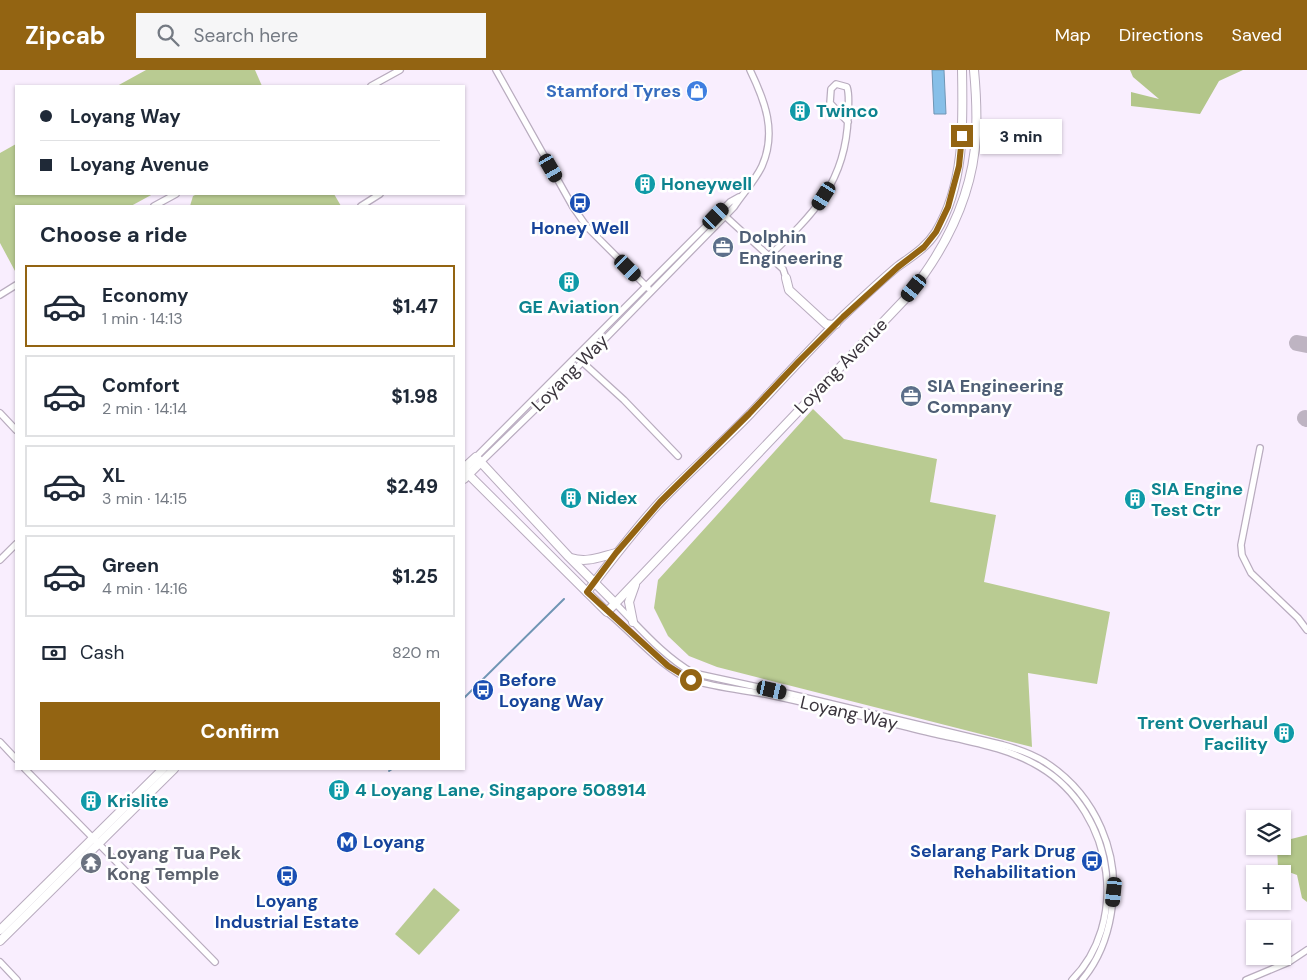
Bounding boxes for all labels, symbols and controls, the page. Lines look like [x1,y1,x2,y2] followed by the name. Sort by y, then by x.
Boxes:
[136,13,486,58] search box
[25,20,106,51] text: Zipcab
[154,21,182,49] icon: search
[194,23,298,48] text: Search here
[1055,23,1091,47] text: Map
[1119,23,1204,47] text: Directions
[1232,23,1282,47] text: Saved
[546,79,681,103] place label: Stamford Tyres
[685,79,709,103] shop icon: Stamford Tyres
[788,99,812,123] building icon: Twinco
[816,99,878,123] place label: Twinco
[70,104,181,129] text: Loyang Way
[980,118,1062,154] callout: 3 min
[951,125,973,147] route end
[1000,126,1042,147] text: 3 min
[537,151,564,185] car
[70,152,209,177] text: Loyang Avenue
[633,172,657,196] building icon: Honeywell
[661,172,752,196] place label: Honeywell
[809,179,838,213] car
[568,191,592,215] bus stop icon: Honey Well
[700,200,731,232] car
[531,216,629,240] place label: Honey Well
[40,220,188,249] text: Choose a ride
[739,225,843,270] place label: Dolphin Engineering
[711,235,735,259] office icon: Dolphin Engineering
[612,252,643,284] car
[557,270,581,294] building icon: GE Aviation
[898,272,929,304] car
[102,283,189,308] text: Economy
[42,284,87,329] icon: car
[392,294,438,319] text: $1.47
[519,295,619,319] place label: GE Aviation
[102,308,183,329] text: 1 min · 14:13
[789,313,893,419] street label: Loyang Avenue
[526,329,614,417] street label: Loyang Way
[102,373,180,398] text: Comfort
[42,374,87,419] icon: car
[927,374,1064,419] place label: SIA Engineering Company
[391,384,438,409] text: $1.98
[899,384,923,408] office icon: SIA Engineering Company
[102,398,187,419] text: 2 min · 14:14
[102,463,125,488] text: XL
[42,464,87,509] icon: car
[386,474,438,499] text: $2.49
[1151,477,1243,522] place label: SIA Engine Test Ctr
[559,486,583,510] building icon: Nidex
[587,486,637,510] place label: Nidex
[1123,487,1147,511] building icon: SIA Engine Test Ctr
[102,488,187,509] text: 3 min · 14:15
[102,553,159,578] text: Green
[42,554,87,599] icon: car
[392,564,438,589] text: $1.25
[102,578,188,599] text: 4 min · 14:16
[40,639,68,667] icon: cash
[80,640,124,665] text: Cash
[392,642,440,663] text: 820 m
[499,668,604,713] place label: Before Loyang Way
[680,669,702,691] route start
[471,678,495,702] bus stop icon: Before Loyang Way
[755,679,788,701] car
[798,690,900,736] street label: Loyang Way
[40,702,440,760] button: Confirm
[1137,711,1268,756] place label: Trent Overhaul Facility
[1272,721,1296,745] building icon: Trent Overhaul Facility
[327,778,351,802] building icon: 4 Loyang Lane, Singapore 508914
[355,778,647,802] place label: 4 Loyang Lane, Singapore 508914
[79,789,103,813] building icon: Krislite
[107,789,169,813] place label: Krislite
[1246,810,1291,965] map controls
[1246,810,1291,855] button: layers
[335,830,359,854] metro station icon: Loyang
[363,830,425,854] place label: Loyang
[910,839,1076,884] place label: Selarang Park Drug Rehabilitation
[107,841,242,886] place label: Loyang Tua Pek Kong Temple
[1080,849,1104,873] bus stop icon: Selarang Park Drug Rehabilitation
[79,851,103,875] temple icon: Loyang Tua Pek Kong Temple
[275,864,299,888] bus stop icon: Loyang Industrial Estate
[1246,865,1291,910] button: +
[1104,876,1123,908] car
[215,889,359,934] place label: Loyang Industrial Estate
[1246,920,1291,965] button: −

